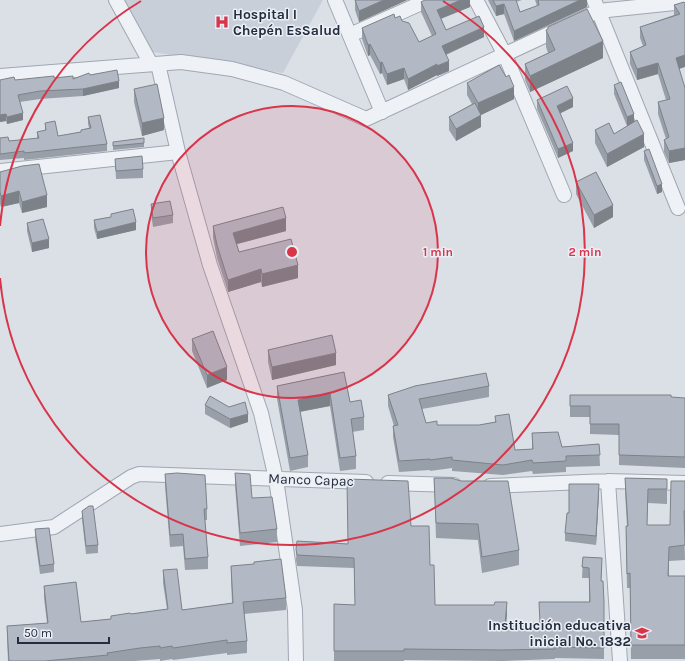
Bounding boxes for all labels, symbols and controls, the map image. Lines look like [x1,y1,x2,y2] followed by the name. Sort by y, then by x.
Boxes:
[233,6,341,39] place label: Hospital I Chepén EsSalud
[214,14,230,30] hospital icon: Hospital I Chepén EsSalud
[285,245,299,259] centre of rings
[423,245,453,259] text: 1 min
[568,245,602,259] text: 2 min
[268,470,354,490] street label: Manco Capac
[488,617,631,650] place label: Institución educativa inicial No. 1832
[18,619,109,645] scale bar
[634,625,650,641] school or university icon: Institución educativa inicial No. 1832
[24,626,52,640] text: 50 m

